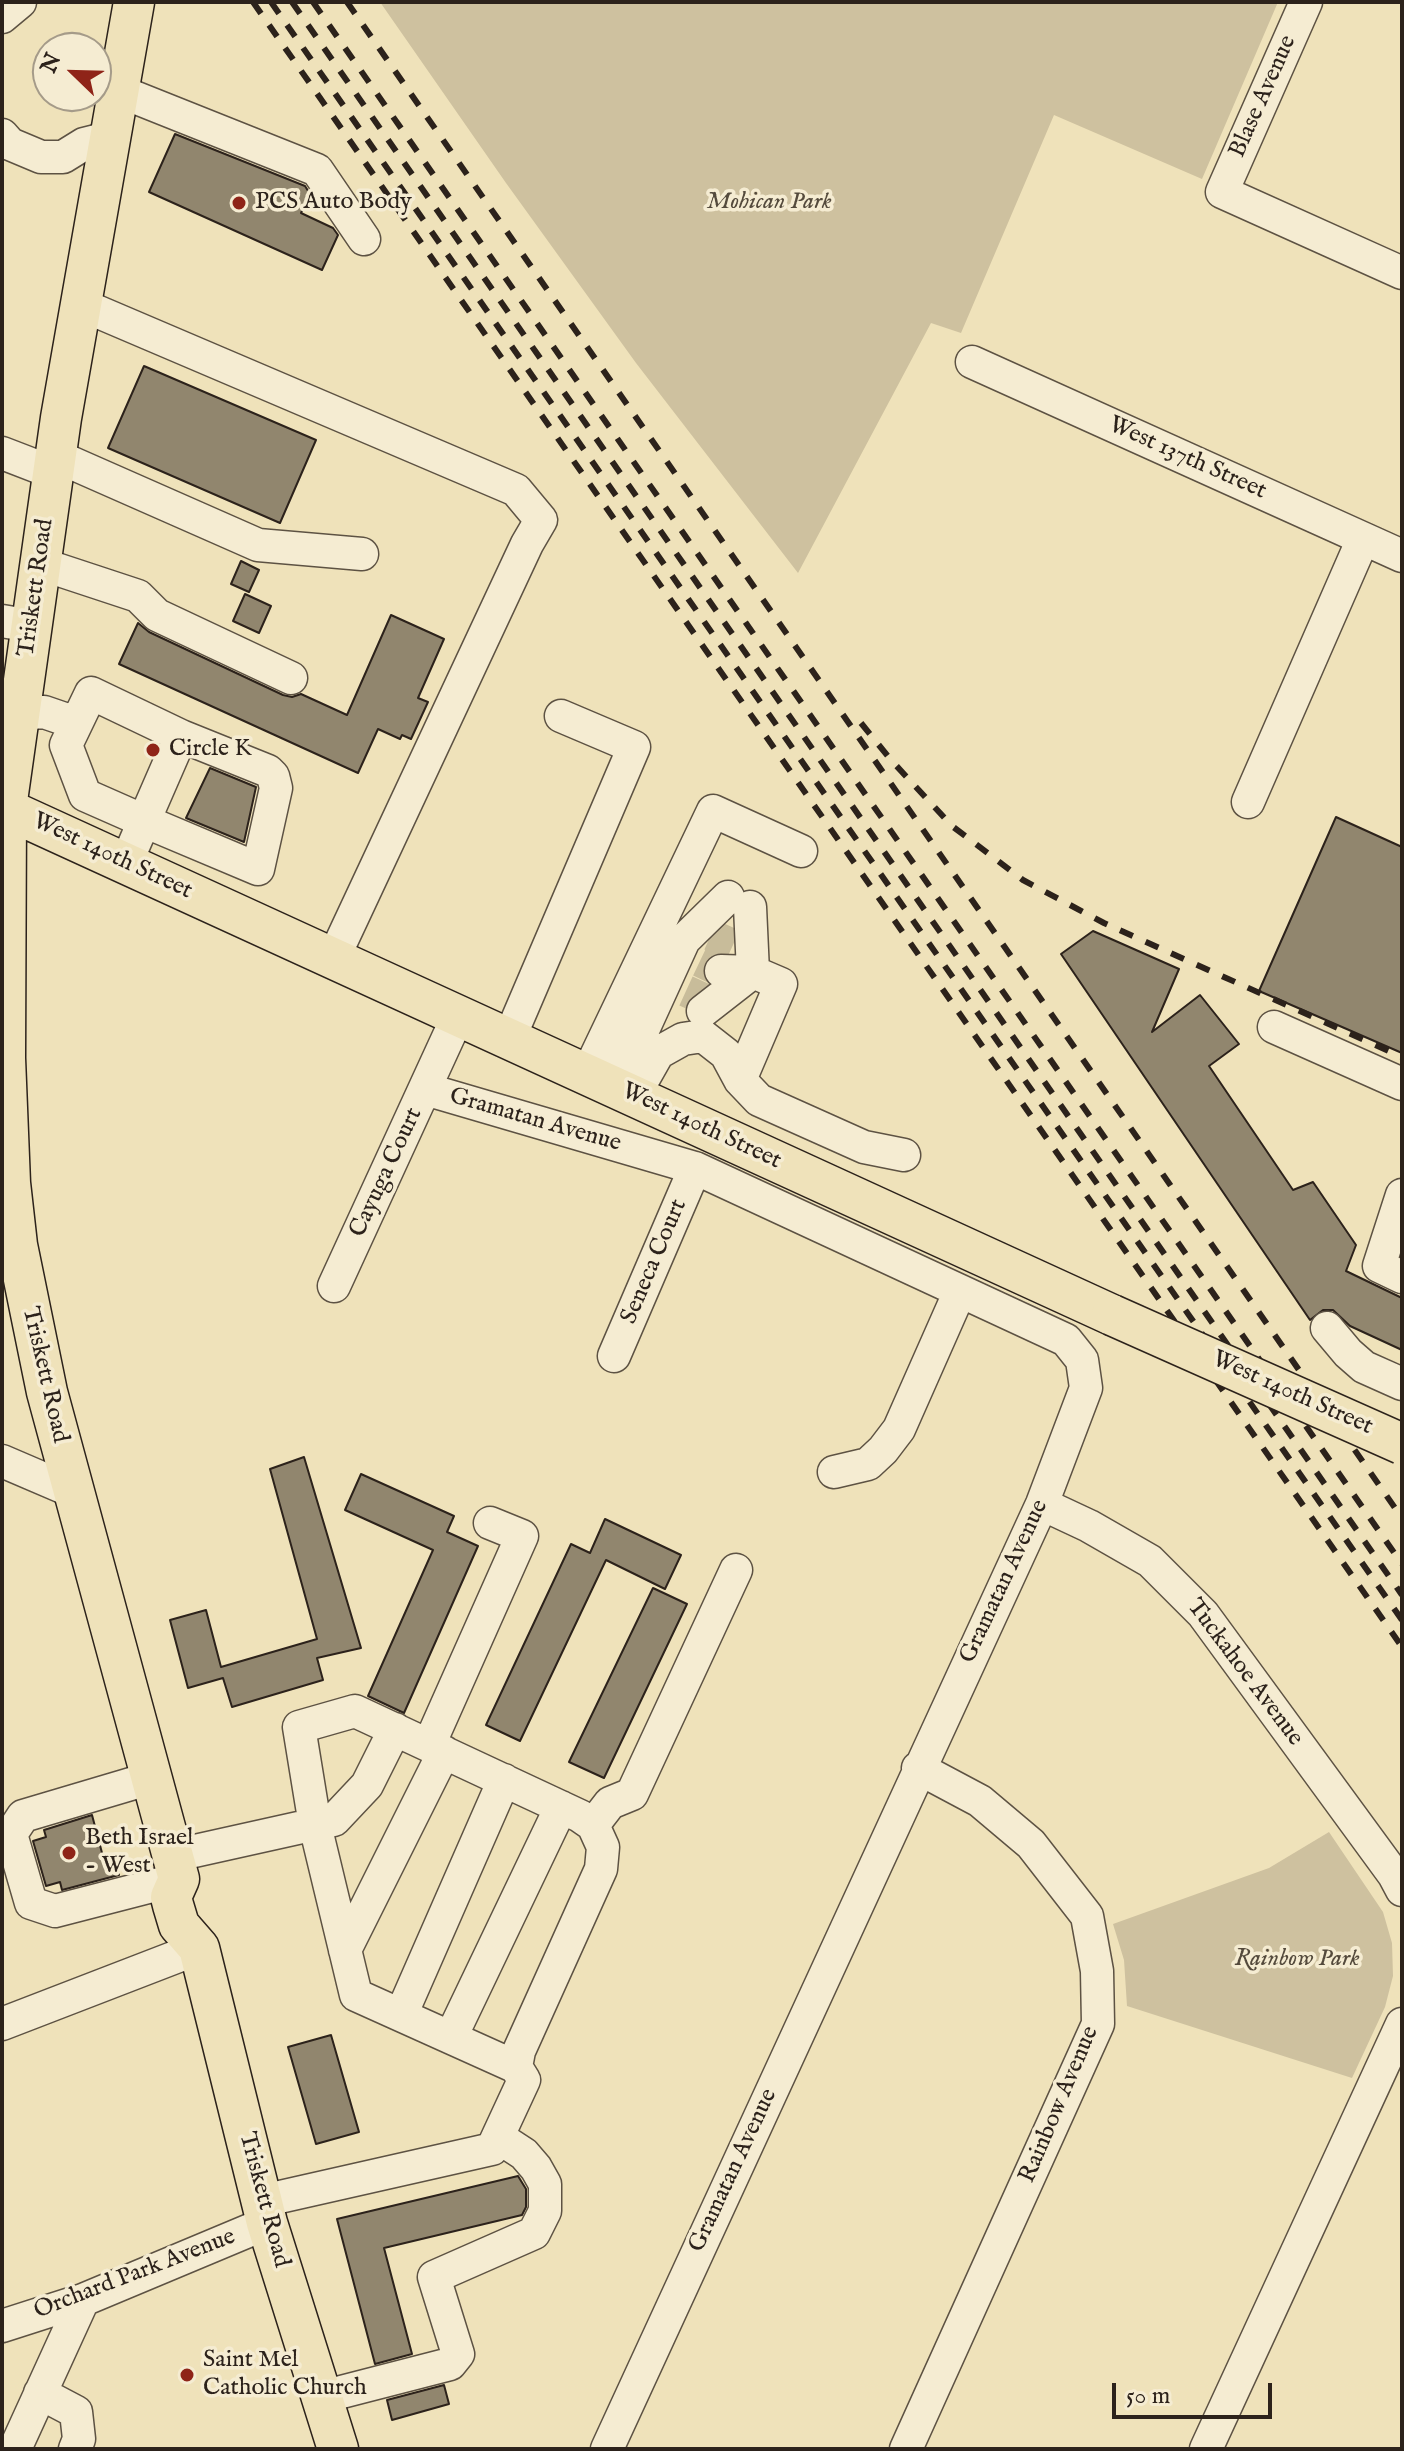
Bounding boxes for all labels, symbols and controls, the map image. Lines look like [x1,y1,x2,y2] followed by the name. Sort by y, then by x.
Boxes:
[1224,31,1304,163] street label: Blase Avenue
[32,32,112,112] north arrow
[35,49,68,78] text: N
[255,189,412,217] place label: PCS Auto Body
[706,189,832,217] park label: Mohican Park
[230,194,248,212] marker: PCS Auto Body
[1104,411,1270,507] street label: West 137th Street
[13,517,61,659] street label: Triskett Road
[169,736,252,764] place label: Circle K
[144,741,162,759] marker: Circle K
[28,807,196,907] street label: West 140th Street
[617,1077,785,1177] street label: West 140th Street
[446,1083,624,1159] street label: Gramatan Avenue
[344,1104,430,1242] street label: Cayuga Court
[616,1195,694,1329] street label: Seneca Court
[14,1304,74,1446] street label: Triskett Road
[1207,1346,1377,1442] street label: West 140th Street
[955,1496,1055,1668] street label: Gramatan Avenue
[1179,1594,1309,1752] street label: Tuckahoe Avenue
[85,1825,194,1881] place label: Beth Israel - West
[60,1844,78,1862] marker: Beth Israel - West
[1234,1946,1360,1974] park label: Rainbow Park
[1014,2022,1106,2188] street label: Rainbow Avenue
[684,2085,784,2257] street label: Gramatan Avenue
[231,2129,295,2271] street label: Triskett Road
[30,2223,240,2327] street label: Orchard Park Avenue
[203,2347,367,2403] place label: Saint Mel Catholic Church
[178,2366,196,2384] marker: Saint Mel Catholic Church
[1116,2367,1276,2417] scale bar
[1126,2381,1170,2412] text: 50 m

